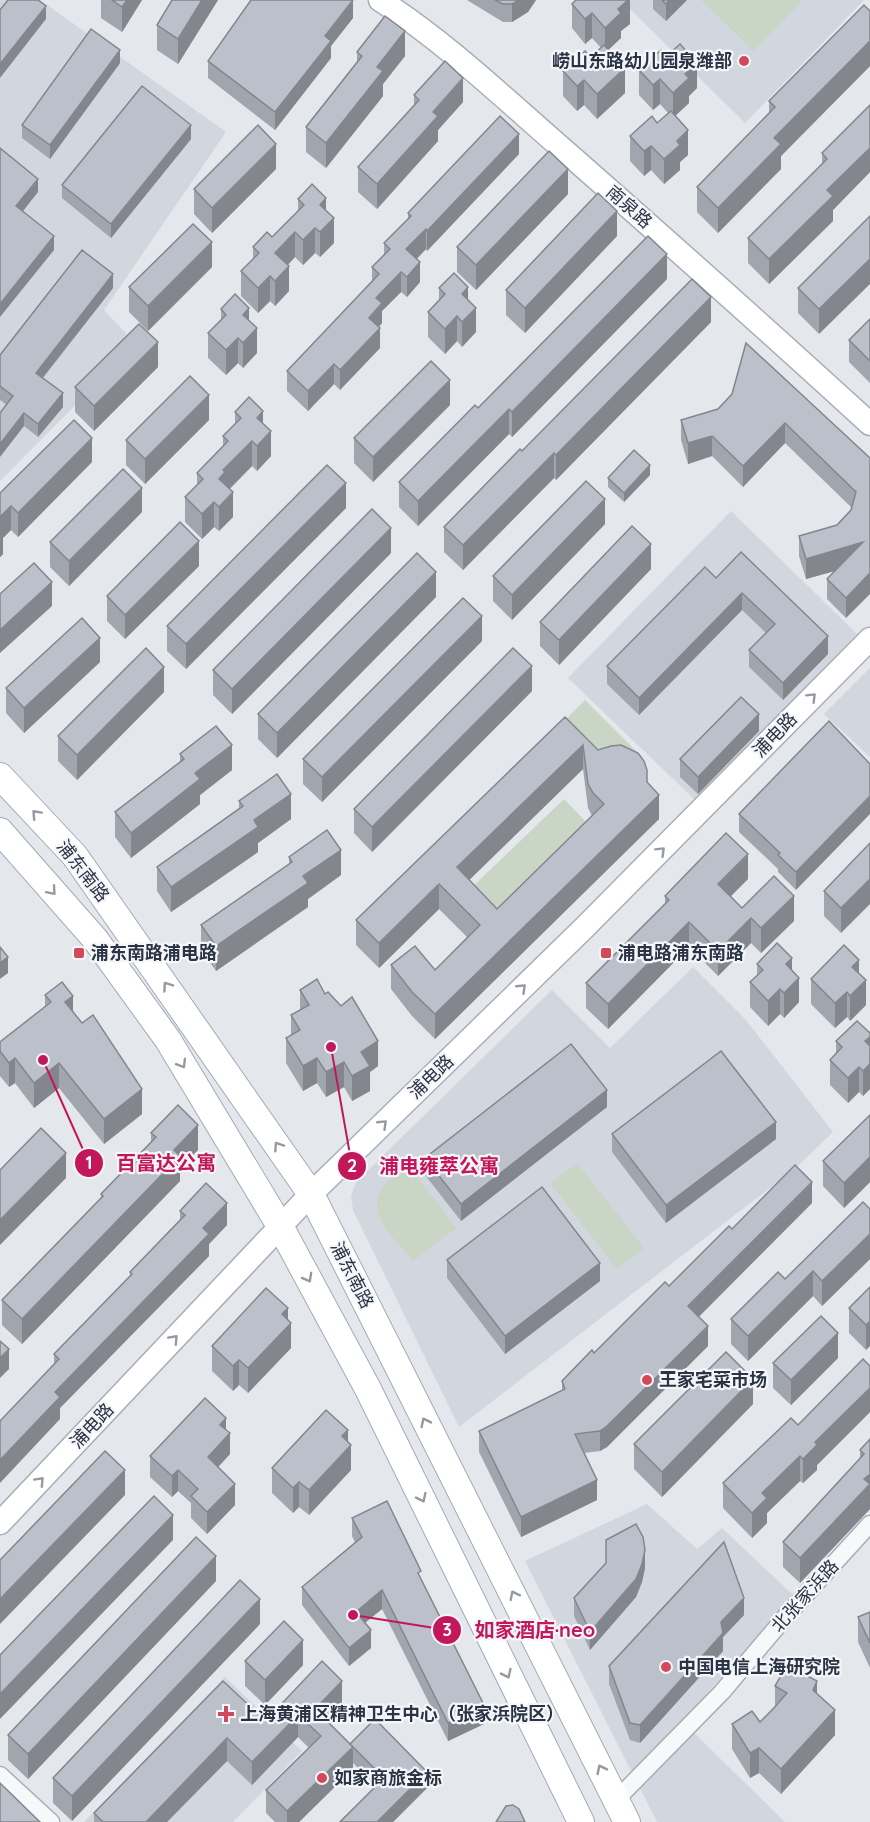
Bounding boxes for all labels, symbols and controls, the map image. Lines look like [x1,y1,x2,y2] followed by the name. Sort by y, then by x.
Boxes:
[552,49,732,72] place label: 崂山东路幼儿园泉潍部
[737,54,751,68] marker: 崂山东路幼儿园泉潍部
[601,180,657,233] street label: 南泉路
[805,694,816,705] one-way arrow
[748,707,802,762] street label: 浦电路
[32,811,43,821] one-way arrow
[52,835,115,906] street label: 浦东南路
[654,848,665,859] one-way arrow
[45,884,56,895] one-way arrow
[91,941,217,964] place label: 浦东南路浦电路
[618,941,744,964] place label: 浦电路浦东南路
[72,946,86,960] marker: 浦东南路浦电路
[599,946,613,960] marker: 浦电路浦东南路
[163,981,174,992] one-way arrow
[516,984,526,995] one-way arrow
[403,1050,458,1104] street label: 浦电路
[174,1058,186,1068] one-way arrow
[375,1121,386,1132] one-way arrow
[274,1142,285,1153] one-way arrow
[74,1144,228,1182] callout: 百富达公寓
[337,1147,511,1185] callout: 浦电雍萃公寓
[116,1150,216,1175] text: 百富达公寓
[85,1151,93,1174] text: 1
[379,1153,499,1178] text: 浦电雍萃公寓
[347,1154,357,1177] text: 2
[326,1237,379,1312] street label: 浦东南路
[301,1271,312,1282] one-way arrow
[167,1335,178,1345] one-way arrow
[659,1368,767,1391] place label: 王家宅菜市场
[640,1373,654,1387] marker: 王家宅菜市场
[65,1398,118,1453] street label: 浦电路
[421,1417,433,1428] one-way arrow
[33,1477,44,1488] one-way arrow
[414,1492,426,1503] one-way arrow
[766,1555,843,1637] street label: 北张家浜路
[510,1591,521,1602] one-way arrow
[432,1611,607,1649] callout: 如家酒店·neo
[475,1617,595,1642] text: 如家酒店·neo
[442,1618,452,1641] text: 3
[678,1655,840,1678] place label: 中国电信上海研究院
[659,1660,673,1674] marker: 中国电信上海研究院
[500,1667,511,1678] one-way arrow
[240,1702,564,1725] place label: 上海黄浦区精神卫生中心（张家浜院区）
[217,1705,235,1723] marker: 上海黄浦区精神卫生中心（张家浜院区）
[597,1765,609,1776] one-way arrow
[334,1766,442,1789] place label: 如家商旅金标
[315,1771,329,1785] marker: 如家商旅金标

